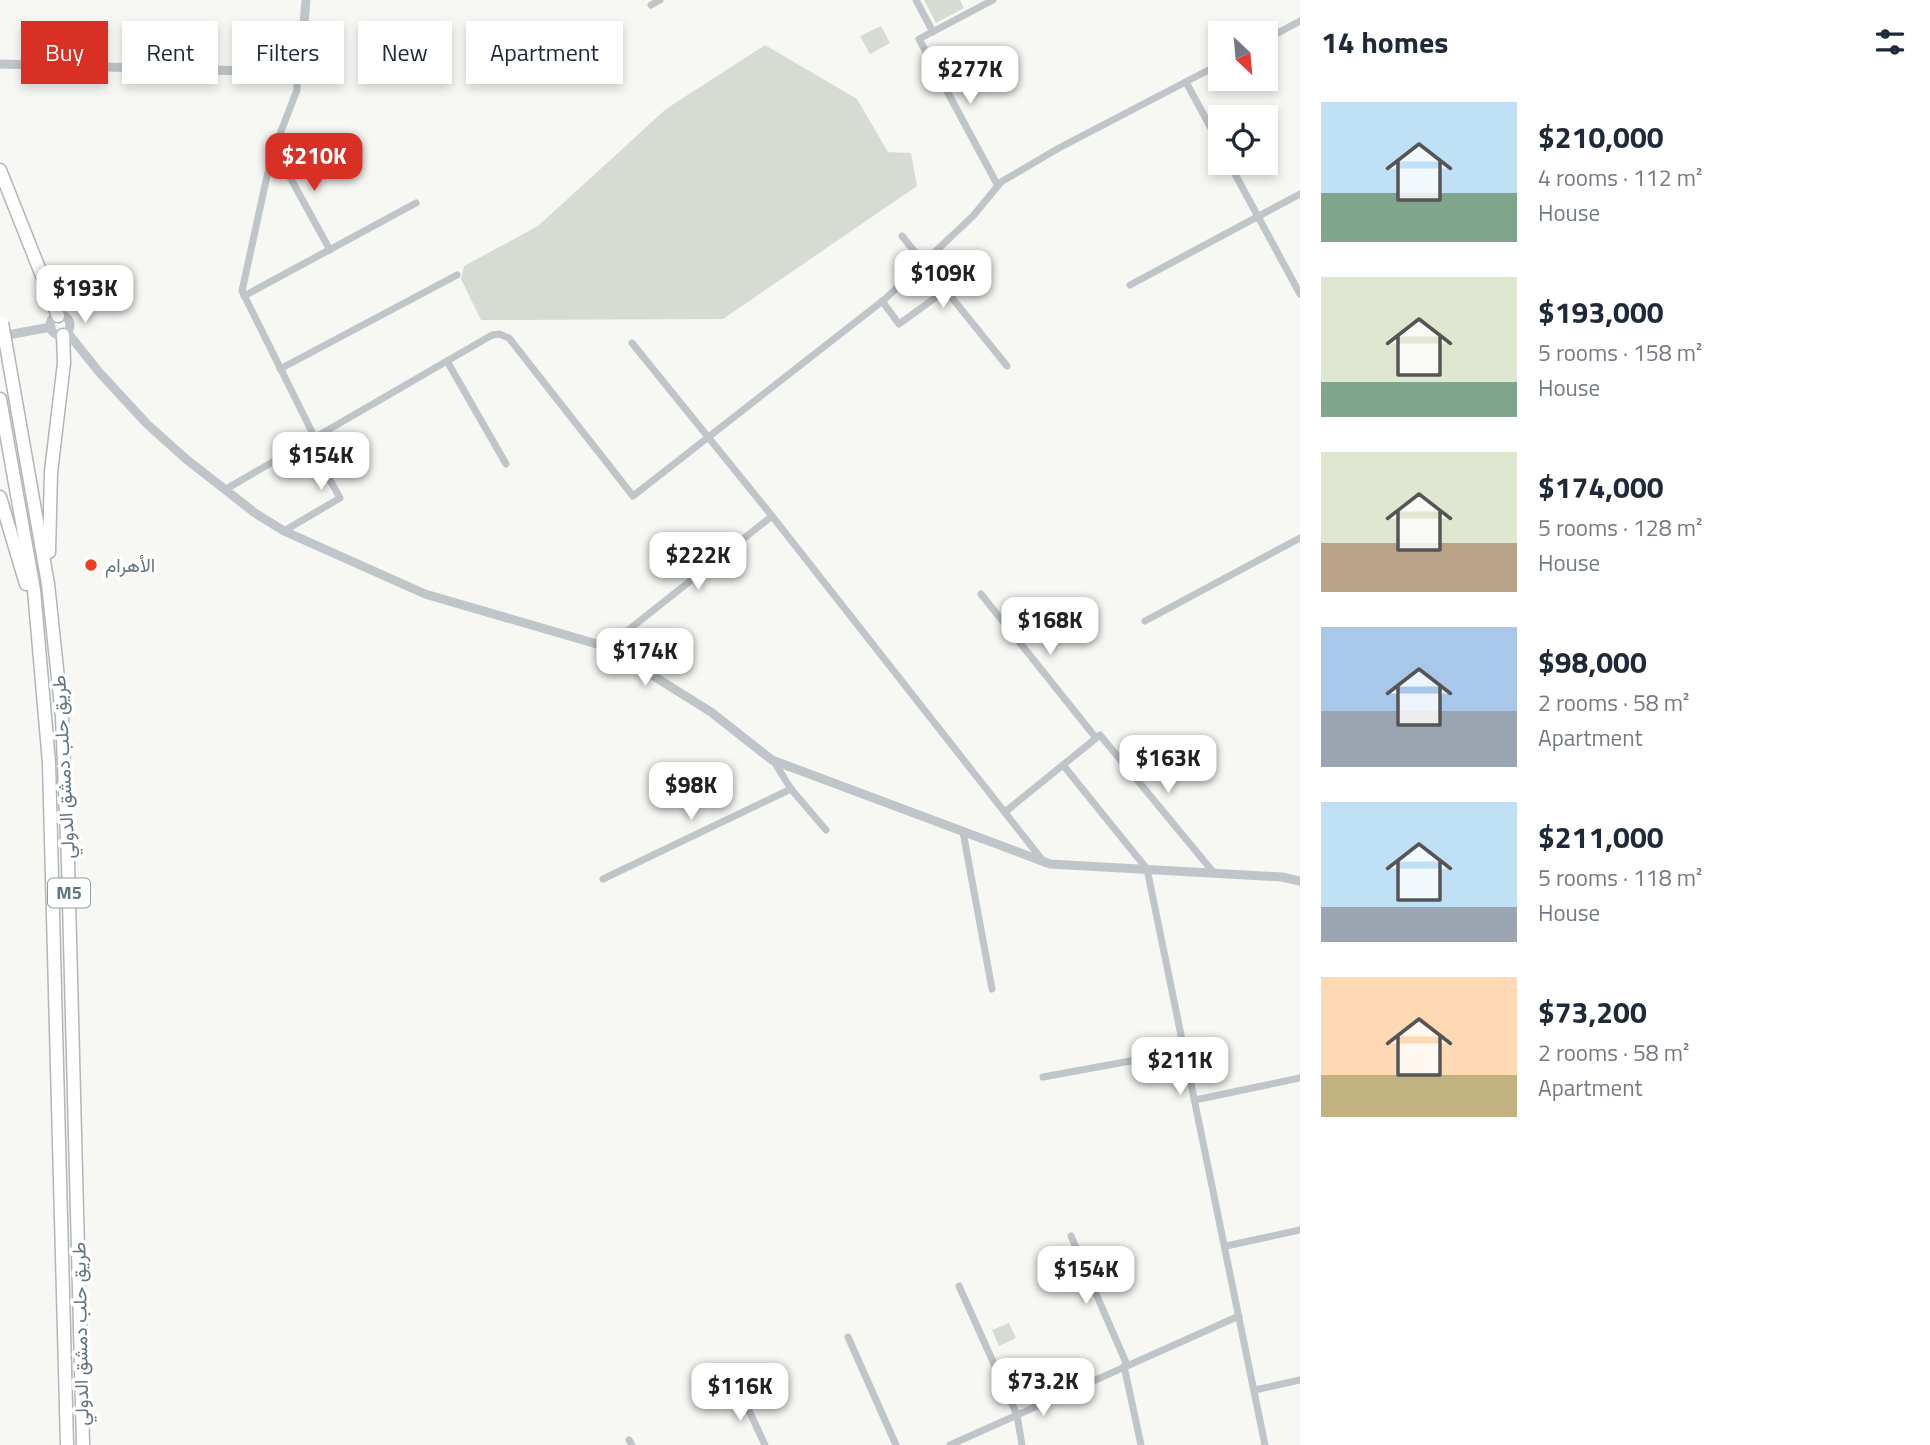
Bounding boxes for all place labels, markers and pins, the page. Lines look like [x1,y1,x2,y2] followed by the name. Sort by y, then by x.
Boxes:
[921,46,1019,106] pin: $277K
[265,134,363,193] pin: $210K
[894,250,992,310] pin: $109K
[36,266,134,325] pin: $193K
[272,433,370,492] pin: $154K
[649,532,747,592] pin: $222K
[105,550,155,579] place label: الأهرام
[83,557,99,573] marker: الأهرام
[1001,598,1099,657] pin: $168K
[596,628,694,688] pin: $174K
[1119,736,1217,795] pin: $163K
[650,762,732,822] pin: $98K
[1131,1038,1229,1097] pin: $211K
[1037,1246,1135,1306] pin: $154K
[986,1358,1100,1418] pin: $73.2K
[691,1364,789,1423] pin: $116K

